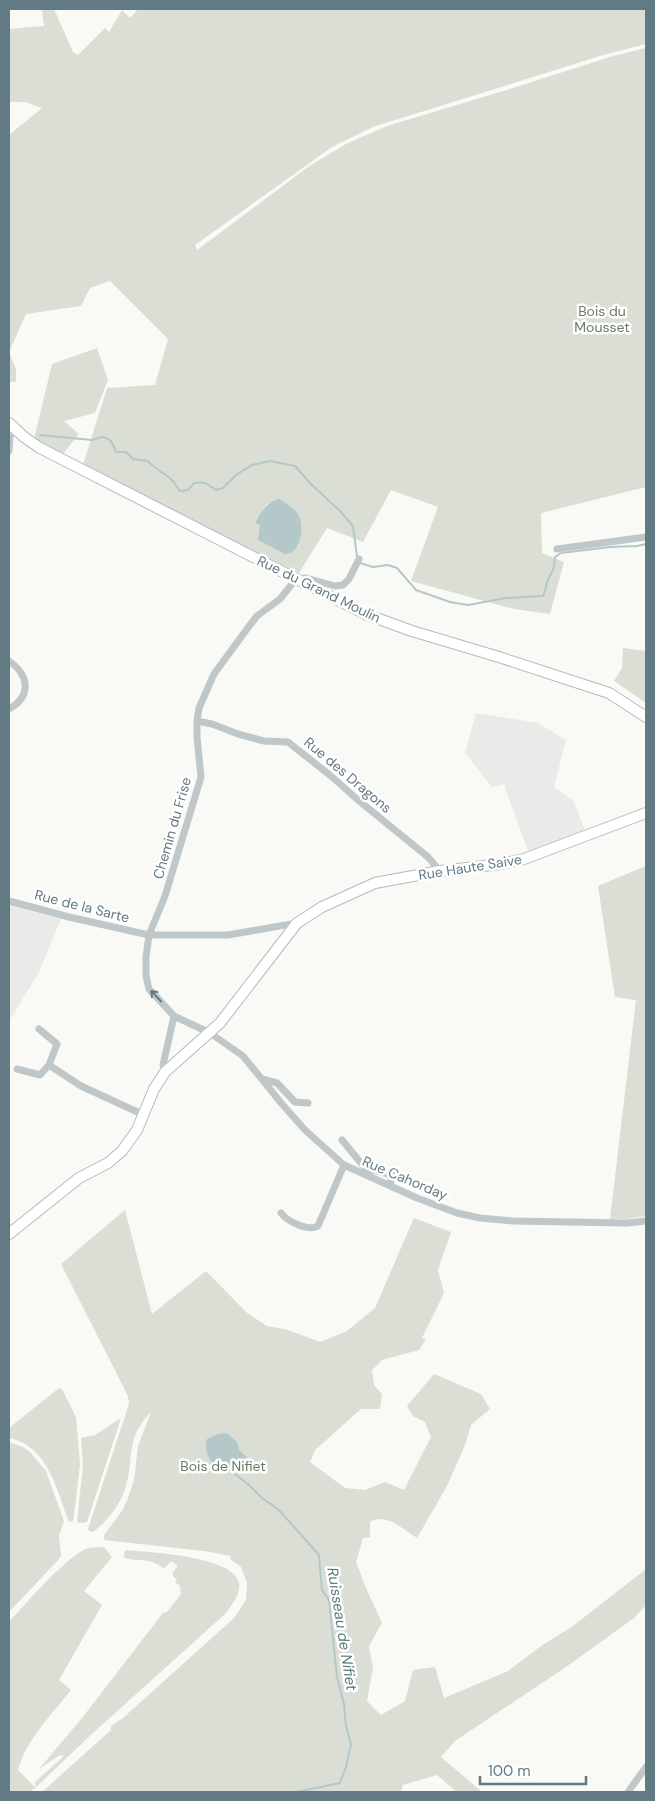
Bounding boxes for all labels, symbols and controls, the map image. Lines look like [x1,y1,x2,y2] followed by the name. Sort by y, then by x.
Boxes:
[574,302,630,336] park label: Bois du Mousset
[254,551,384,627] street label: Rue du Grand Moulin
[301,733,395,817] street label: Rue des Dragons
[149,775,195,881] street label: Chemin du Frise
[417,850,523,884] street label: Rue Haute Saive
[33,886,131,926] street label: Rue de la Sarte
[150,990,162,1003] one-way arrow
[360,1152,451,1204] street label: Rue Cahorday
[180,1457,266,1475] park label: Bois de Nifiet
[322,1566,362,1692] water label: Ruisseau de Nifiet
[480,1754,586,1786] scale bar
[488,1761,531,1781] text: 100 m

